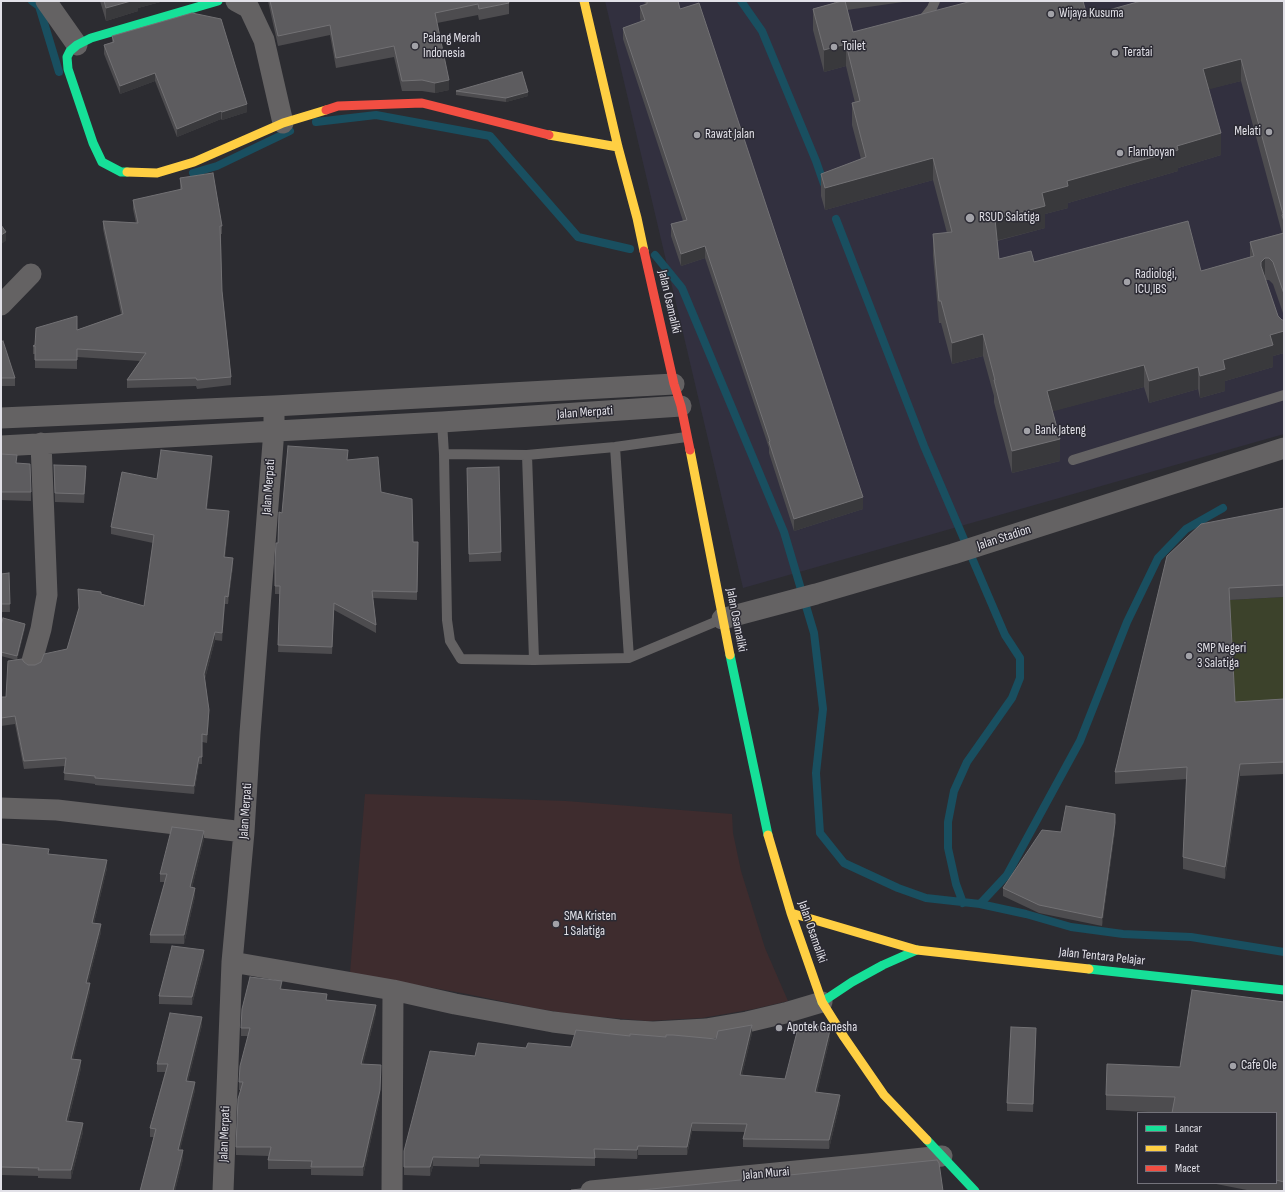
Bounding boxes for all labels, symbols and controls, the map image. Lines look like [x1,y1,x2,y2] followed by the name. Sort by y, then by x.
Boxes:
[1059,6,1124,22] place label: Wijaya Kusuma
[1046,9,1056,19] marker: Wijaya Kusuma
[423,31,481,62] place label: Palang Merah Indonesia
[842,39,866,55] place label: Toilet
[410,41,420,51] marker: Palang Merah Indonesia
[829,42,839,52] marker: Toilet
[1123,45,1152,61] place label: Teratai
[1110,48,1120,58] marker: Teratai
[1234,124,1261,140] place label: Melati
[705,127,755,143] place label: Rawat Jalan
[1264,127,1274,137] marker: Melati
[692,130,702,140] marker: Rawat Jalan
[1128,145,1175,161] place label: Flamboyan
[1115,148,1125,158] marker: Flamboyan
[979,210,1040,226] place label: RSUD Salatiga
[964,212,976,224] marker: RSUD Salatiga
[1135,267,1177,298] place label: Radiologi, ICU,IBS
[654,269,684,335] street label: Jalan Osamaliki
[1122,277,1132,287] marker: Radiologi, ICU,IBS
[556,403,614,423] street label: Jalan Merpati
[1035,423,1086,439] place label: Bank Jateng
[1022,426,1032,436] marker: Bank Jateng
[259,458,279,516] street label: Jalan Merpati
[975,522,1033,554] street label: Jalan Stadion
[722,587,750,653] street label: Jalan Osamaliki
[1197,641,1246,672] place label: SMP Negeri 3 Salatiga
[1184,651,1194,661] marker: SMP Negeri 3 Salatiga
[236,782,256,840] street label: Jalan Merpati
[794,899,830,965] street label: Jalan Osamaliki
[564,909,616,940] place label: SMA Kristen 1 Salatiga
[551,919,561,929] marker: SMA Kristen 1 Salatiga
[1058,945,1146,969] street label: Jalan Tentara Pelajar
[787,1020,857,1036] place label: Apotek Ganesha
[774,1023,784,1033] marker: Apotek Ganesha
[1241,1058,1277,1074] place label: Cafe Ole
[1228,1061,1238,1071] marker: Cafe Ole
[216,1106,234,1162] street label: Jalan Merpati
[1137,1112,1277,1184] legend
[1175,1121,1202,1136] text: Lancar
[1175,1141,1198,1156] text: Padat
[1175,1161,1200,1176] text: Macet
[742,1164,790,1184] street label: Jalan Murai

